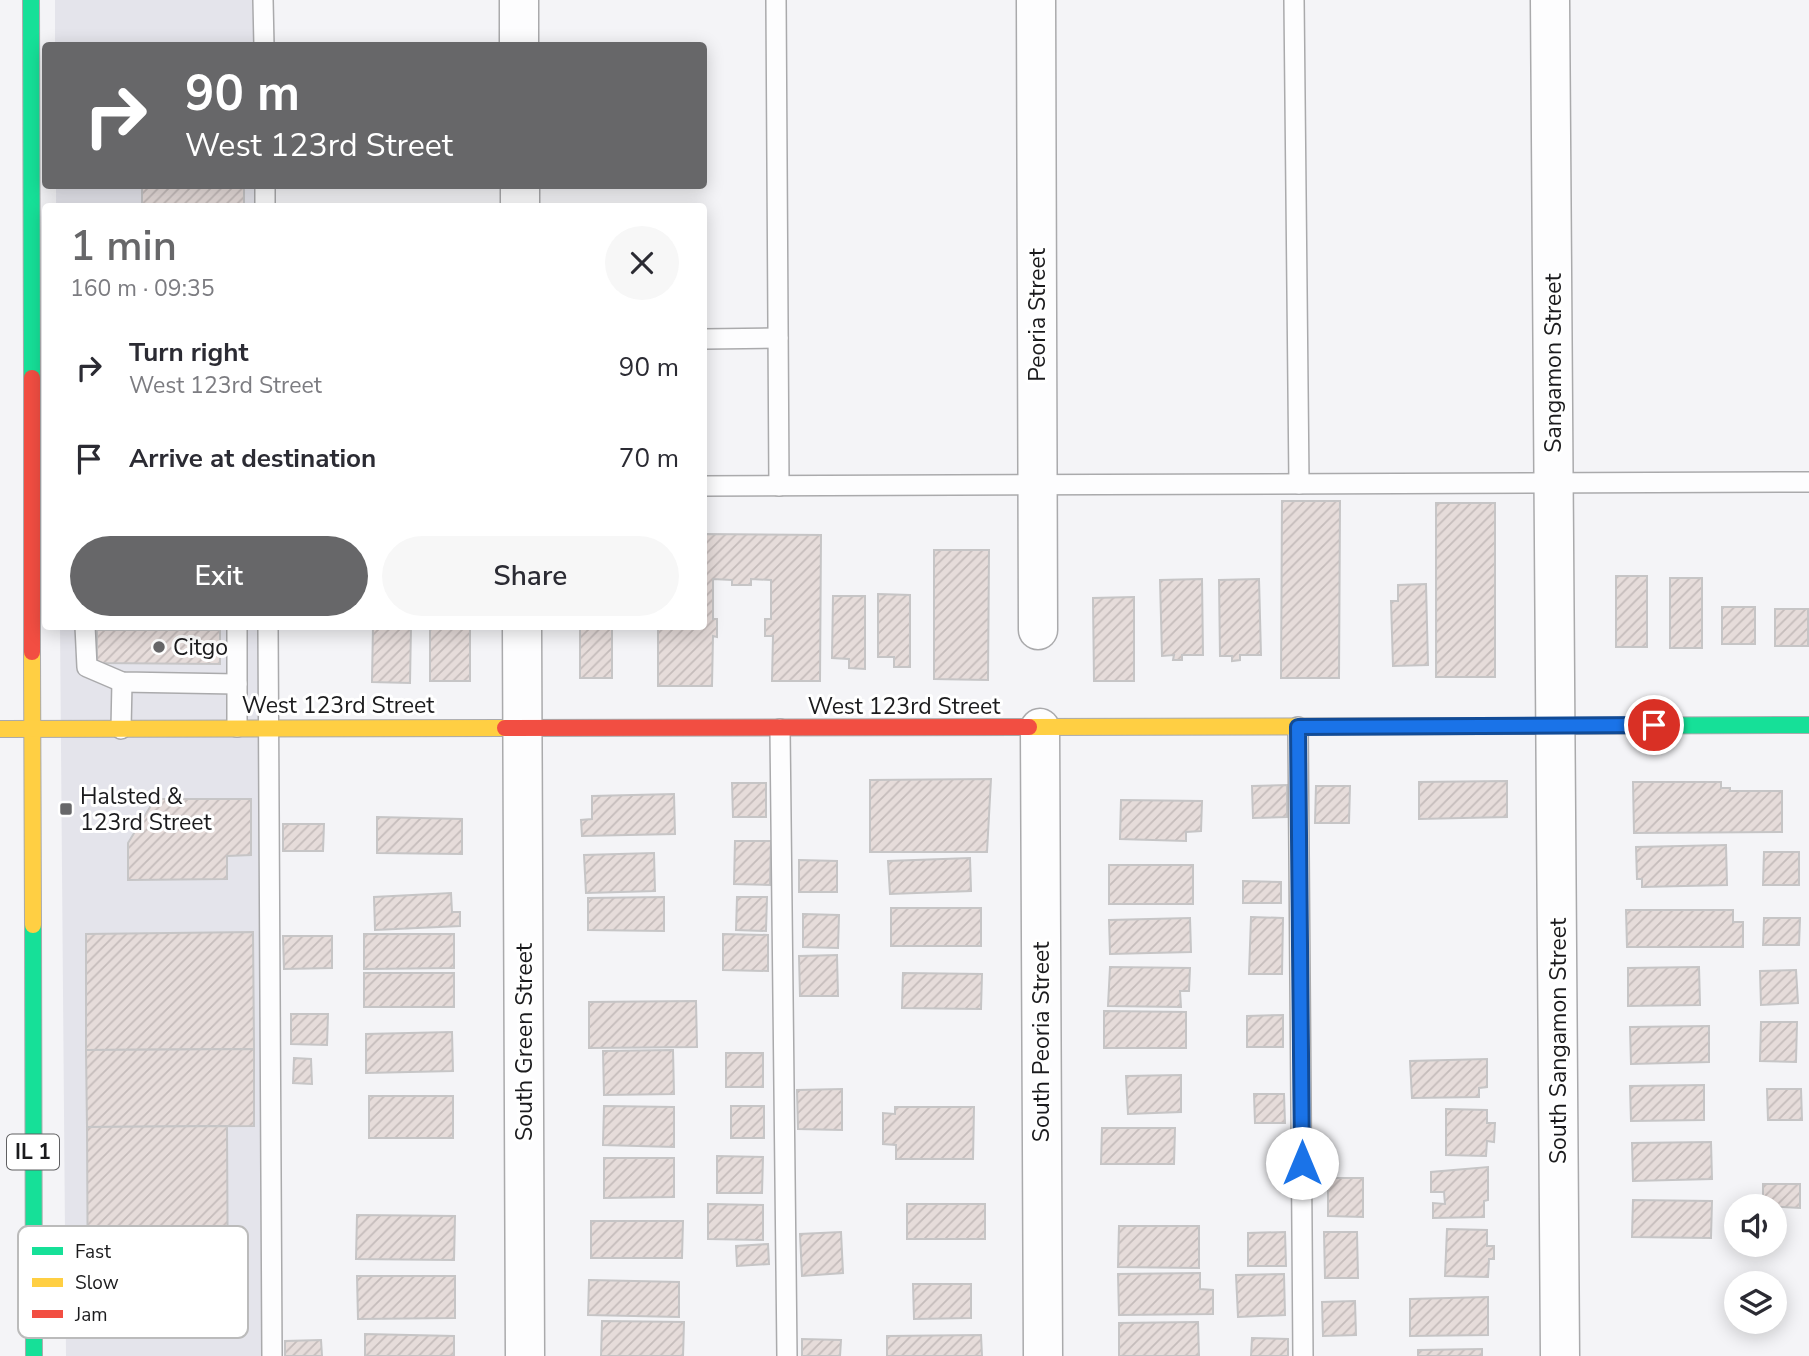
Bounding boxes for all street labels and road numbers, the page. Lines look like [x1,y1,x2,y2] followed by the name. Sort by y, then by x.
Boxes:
[1022,247,1053,382] street label: Peoria Street
[1538,272,1569,453] street label: Sangamon Street
[242,690,435,721] street label: West 123rd Street
[808,691,1001,722] street label: West 123rd Street
[1543,917,1574,1164] street label: South Sangamon Street
[1026,941,1057,1142] street label: South Peoria Street
[509,942,540,1141] street label: South Green Street
[7,1134,59,1170] road number: IL 1

